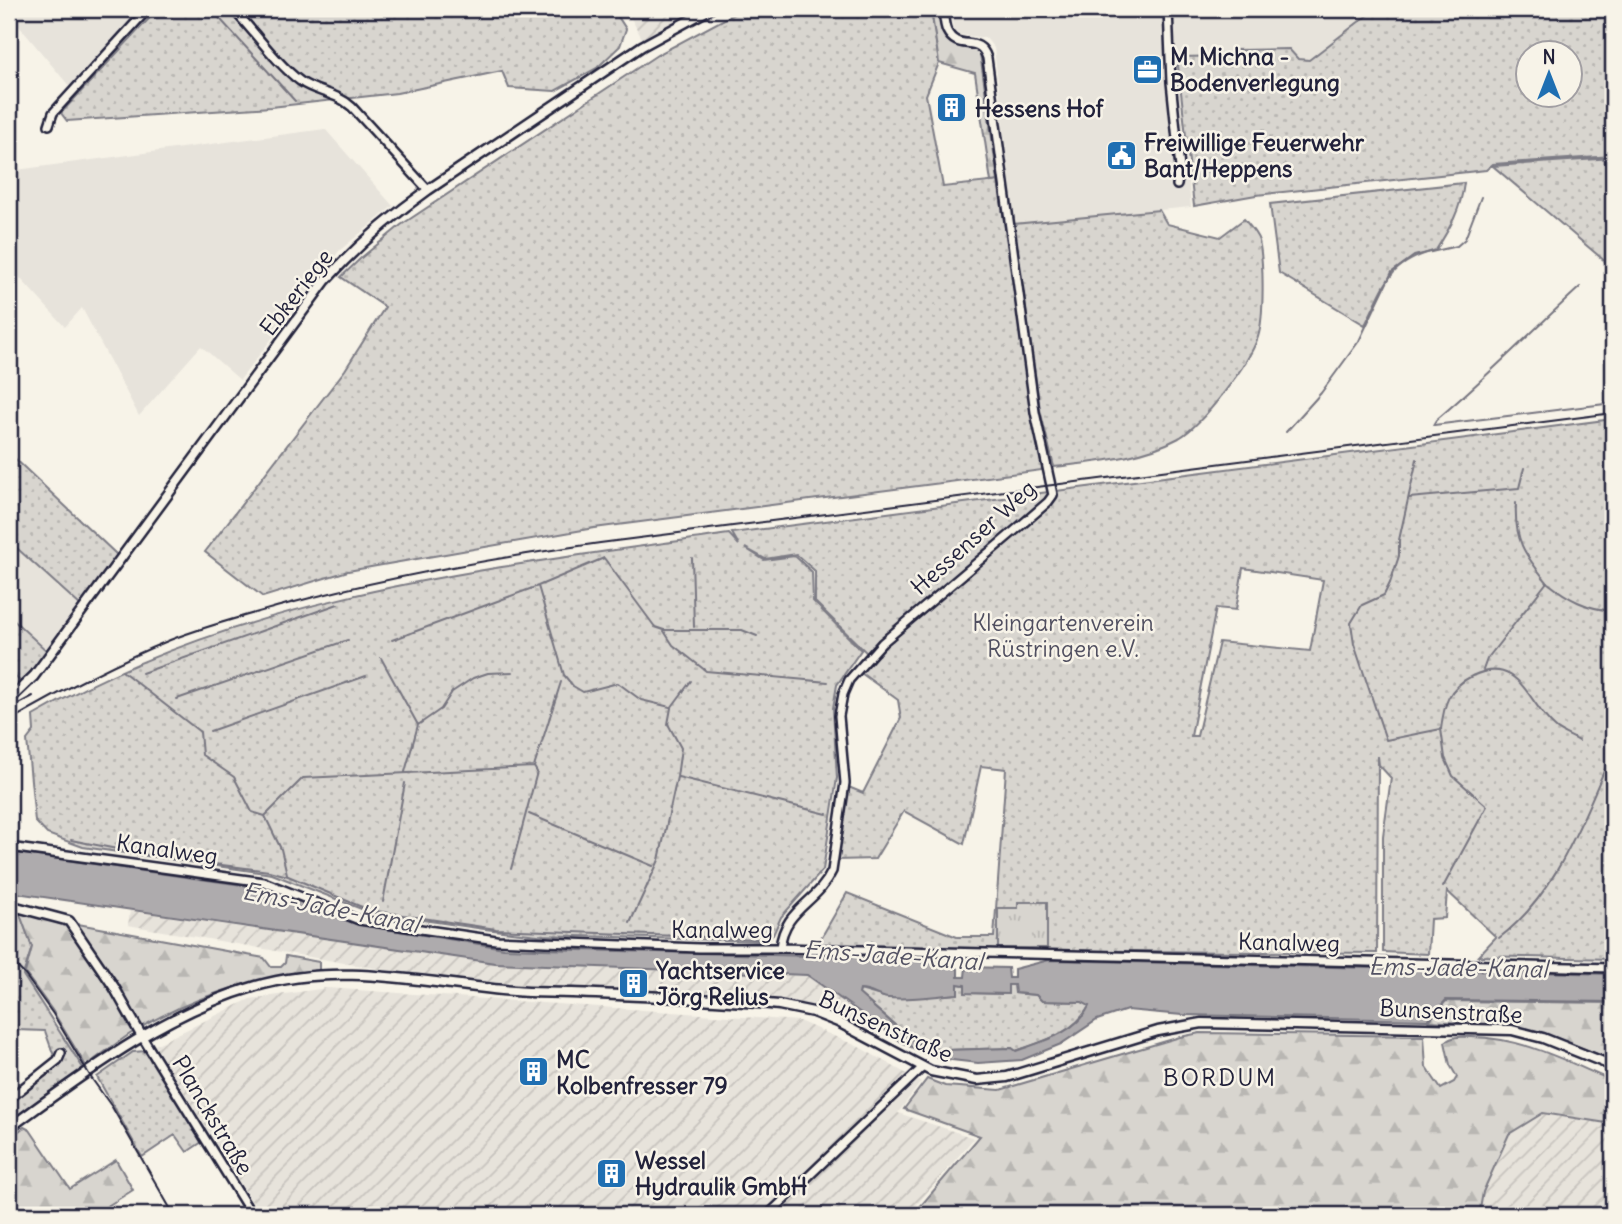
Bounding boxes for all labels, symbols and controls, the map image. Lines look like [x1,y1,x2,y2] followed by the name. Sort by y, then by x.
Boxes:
[1514,38,1584,108] north arrow
[1170,42,1340,97] place label: M. Michna - Bodenverlegung
[1542,45,1556,69] text: N
[1130,52,1164,86] office icon: M. Michna - Bodenverlegung
[935,91,969,125] building icon: Hessens Hof
[975,94,1105,123] place label: Hessens Hof
[1144,128,1365,183] place label: Freiwillige Feuerwehr Bant/Heppens
[1104,138,1138,172] public building icon: Freiwillige Feuerwehr Bant/Heppens
[253,243,339,341] street label: Ebkeriege
[904,473,1042,601] street label: Hessenser Weg
[972,608,1154,663] park label: Kleingartenverein Rüstringen e.V.
[114,828,220,870] street label: Kanalweg
[240,875,425,940] water label: Ems-Jade-Kanal
[671,915,773,944] street label: Kanalweg
[1238,927,1340,957] street label: Kanalweg
[803,934,987,976] water label: Ems-Jade-Kanal
[1368,950,1551,984] water label: Ems-Jade-Kanal
[655,956,785,1011] place label: Yachtservice Jörg Relius
[616,966,650,1000] building icon: Yachtservice Jörg Relius
[815,984,957,1068] street label: Bunsenstraße
[1379,993,1523,1029] street label: Bunsenstraße
[556,1045,728,1100] place label: MC Kolbenfresser 79
[166,1050,260,1180] street label: Planckstraße
[516,1055,550,1089] building icon: MC Kolbenfresser 79
[1163,1062,1277,1092] district label: BORDUM
[635,1146,807,1201] place label: Wessel Hydraulik GmbH
[595,1156,629,1190] building icon: Wessel Hydraulik GmbH

